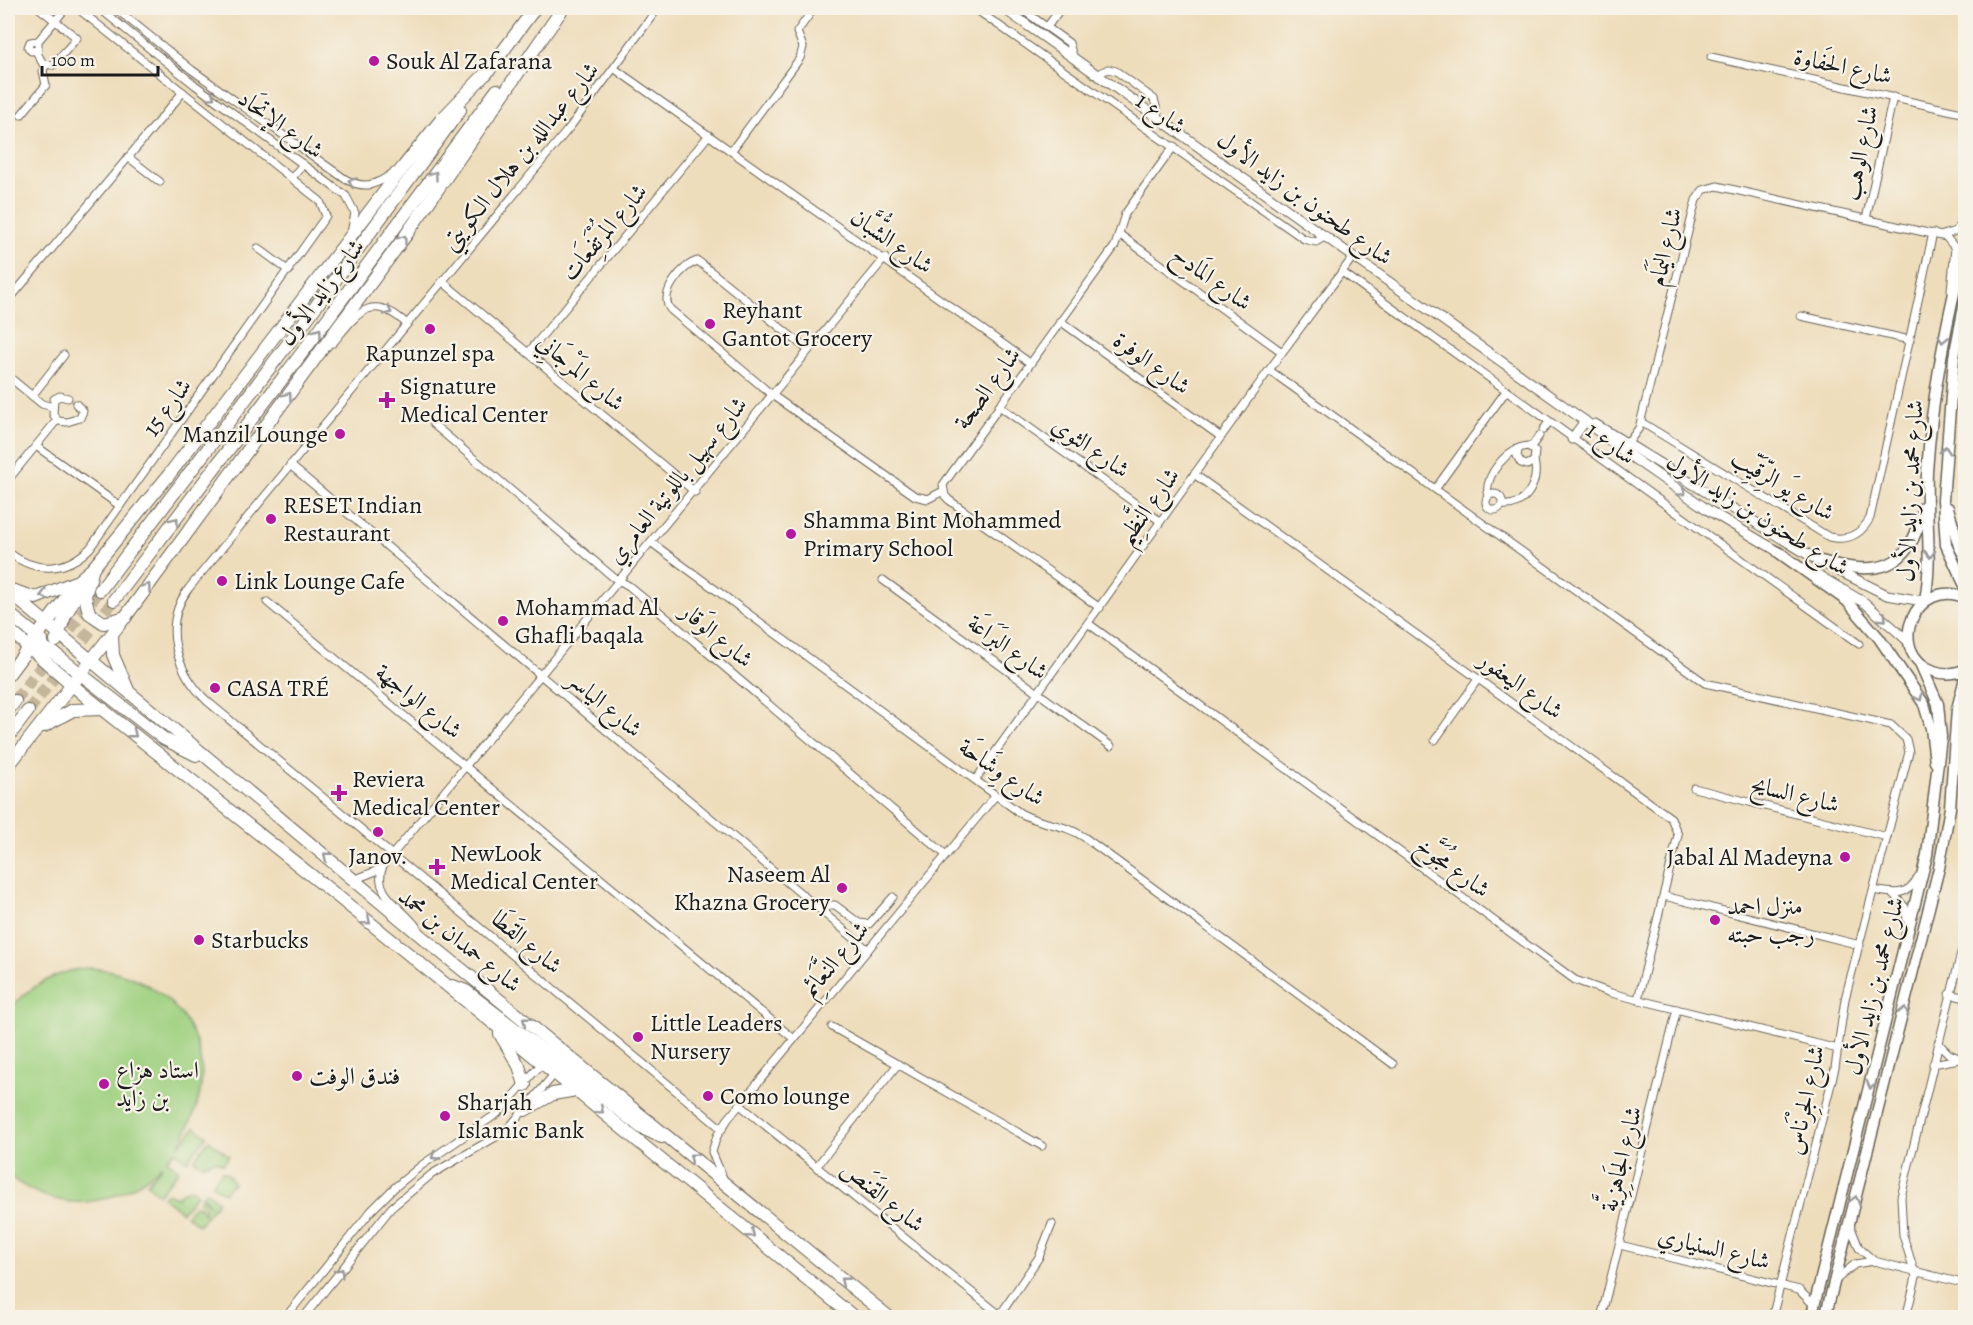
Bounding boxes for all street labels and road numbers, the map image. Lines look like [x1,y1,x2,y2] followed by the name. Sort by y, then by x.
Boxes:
[1790,39,1895,96] street label: شارع الحَفاوة
[434,55,611,261] street label: شارع عبدالله بن هلال الكويتي
[229,81,331,169] street label: شارع الإتحَاد
[1127,84,1193,145] street label: شارع 1
[1834,103,1890,204] street label: شارع الوهب
[1208,123,1399,276] street label: شارع طحنون بن زايد الأول
[551,174,657,290] street label: شارع المُرْتَفِعَات
[842,195,944,284] street label: شارع الشُّبَّان
[1639,204,1694,291] street label: شارع اليَمَام
[270,232,375,354] street label: شارع زايد الأول
[1162,237,1259,322] street label: شارع المَادِح
[527,324,633,423] street label: شارع المَرْجَانِي
[1105,324,1197,405] street label: شارع الوفرة
[946,340,1031,438] street label: شارع الصحة
[135,371,202,445] street label: شارع 15
[599,389,758,573] street label: شارع سهيل باللوتية العامري
[1889,399,1935,583] street label: شارع محمد بن زايد الأول
[1043,409,1136,489] street label: شارع الثوي
[1577,414,1643,475] street label: شارع 1
[1723,441,1841,532] street label: شارع يَو الرِّقَيِّب
[1658,445,1855,587] street label: شارع طحنون بن زايد الأول
[1106,458,1193,556] street label: شارع النَّظِيم
[670,593,761,678] street label: شارع الوَقار
[959,606,1055,690] street label: شارع البَرَاعَة
[1468,642,1570,730] street label: شارع اليعفور
[366,656,469,749] street label: شارع الواجهة
[556,661,649,748] street label: شارع الياسر
[950,730,1052,817] street label: شارع وِشَاحَة
[1746,768,1843,824] street label: شارع السايح
[1406,826,1499,909] street label: شارع مُجَوَّخ
[389,880,529,1003] street label: شارع حمدان بن محمد
[1836,894,1915,1079] street label: شارع محمد بن زايد الأول
[482,902,570,984] street label: شارع القَطَا
[791,911,880,1007] street label: شارع النَّعَائِم
[1776,1042,1836,1159] street label: شارع الجِرْنَاس
[1588,1102,1653,1216] street label: شارع الجَاهِزِيَّة
[832,1152,932,1243] street label: شارع القَنَص
[1654,1219,1773,1281] street label: شارع السنياري

